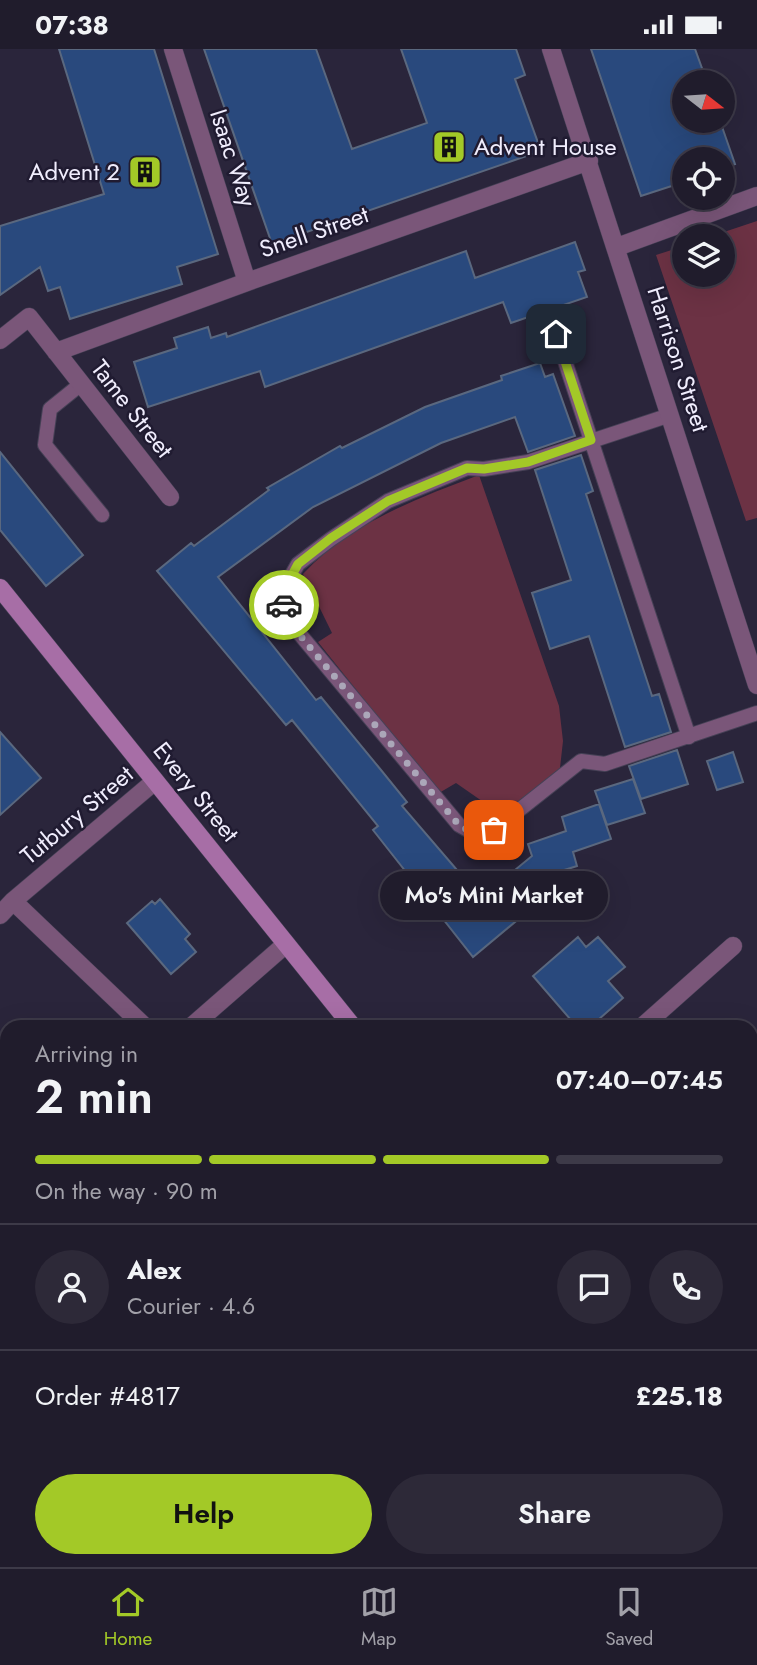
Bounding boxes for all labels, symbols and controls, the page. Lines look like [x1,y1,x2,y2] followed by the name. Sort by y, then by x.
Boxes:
[35,6,109,44] text: 07:38
[672,70,735,133] north arrow
[672,70,735,287] map controls
[201,105,266,212] street label: Isaac Way
[430,128,468,166] building icon: Advent House
[474,129,617,164] place label: Advent House
[672,147,735,210] button: locate
[126,153,164,191] building icon: Advent 2
[29,154,120,189] place label: Advent 2
[254,196,373,267] street label: Snell Street
[672,224,735,287] button: layers
[638,282,719,436] street label: Harrison Street
[526,304,586,364] pin
[537,315,575,353] icon: home
[83,352,182,465] street label: Tame Street
[249,570,319,640] courier
[265,586,303,624] icon: car
[145,734,248,849] street label: Every Street
[13,757,141,872] street label: Tutbury Street
[464,800,524,860] pin
[475,811,513,849] icon: bag
[380,872,608,921] callout: Mo's Mini Market
[405,878,583,912] text: Mo's Mini Market
[35,1037,138,1071] text: Arriving in
[556,1061,723,1099] text: 07:40–07:45
[35,1064,153,1130] text: 2 min
[35,1174,218,1208] text: On the way · 90 m
[35,1250,109,1324] button: person
[557,1250,631,1324] button: chat
[649,1250,723,1324] button: phone
[127,1251,181,1289] text: Alex
[127,1289,255,1323] text: Courier · 4.6
[35,1377,180,1415] text: Order #4817
[635,1377,723,1415] text: £25.18
[35,1474,372,1554] button: Help
[386,1474,723,1554] button: Share
[104,1583,152,1652] tab: Home
[360,1583,398,1652] tab: Map
[605,1583,653,1652] tab: Saved

